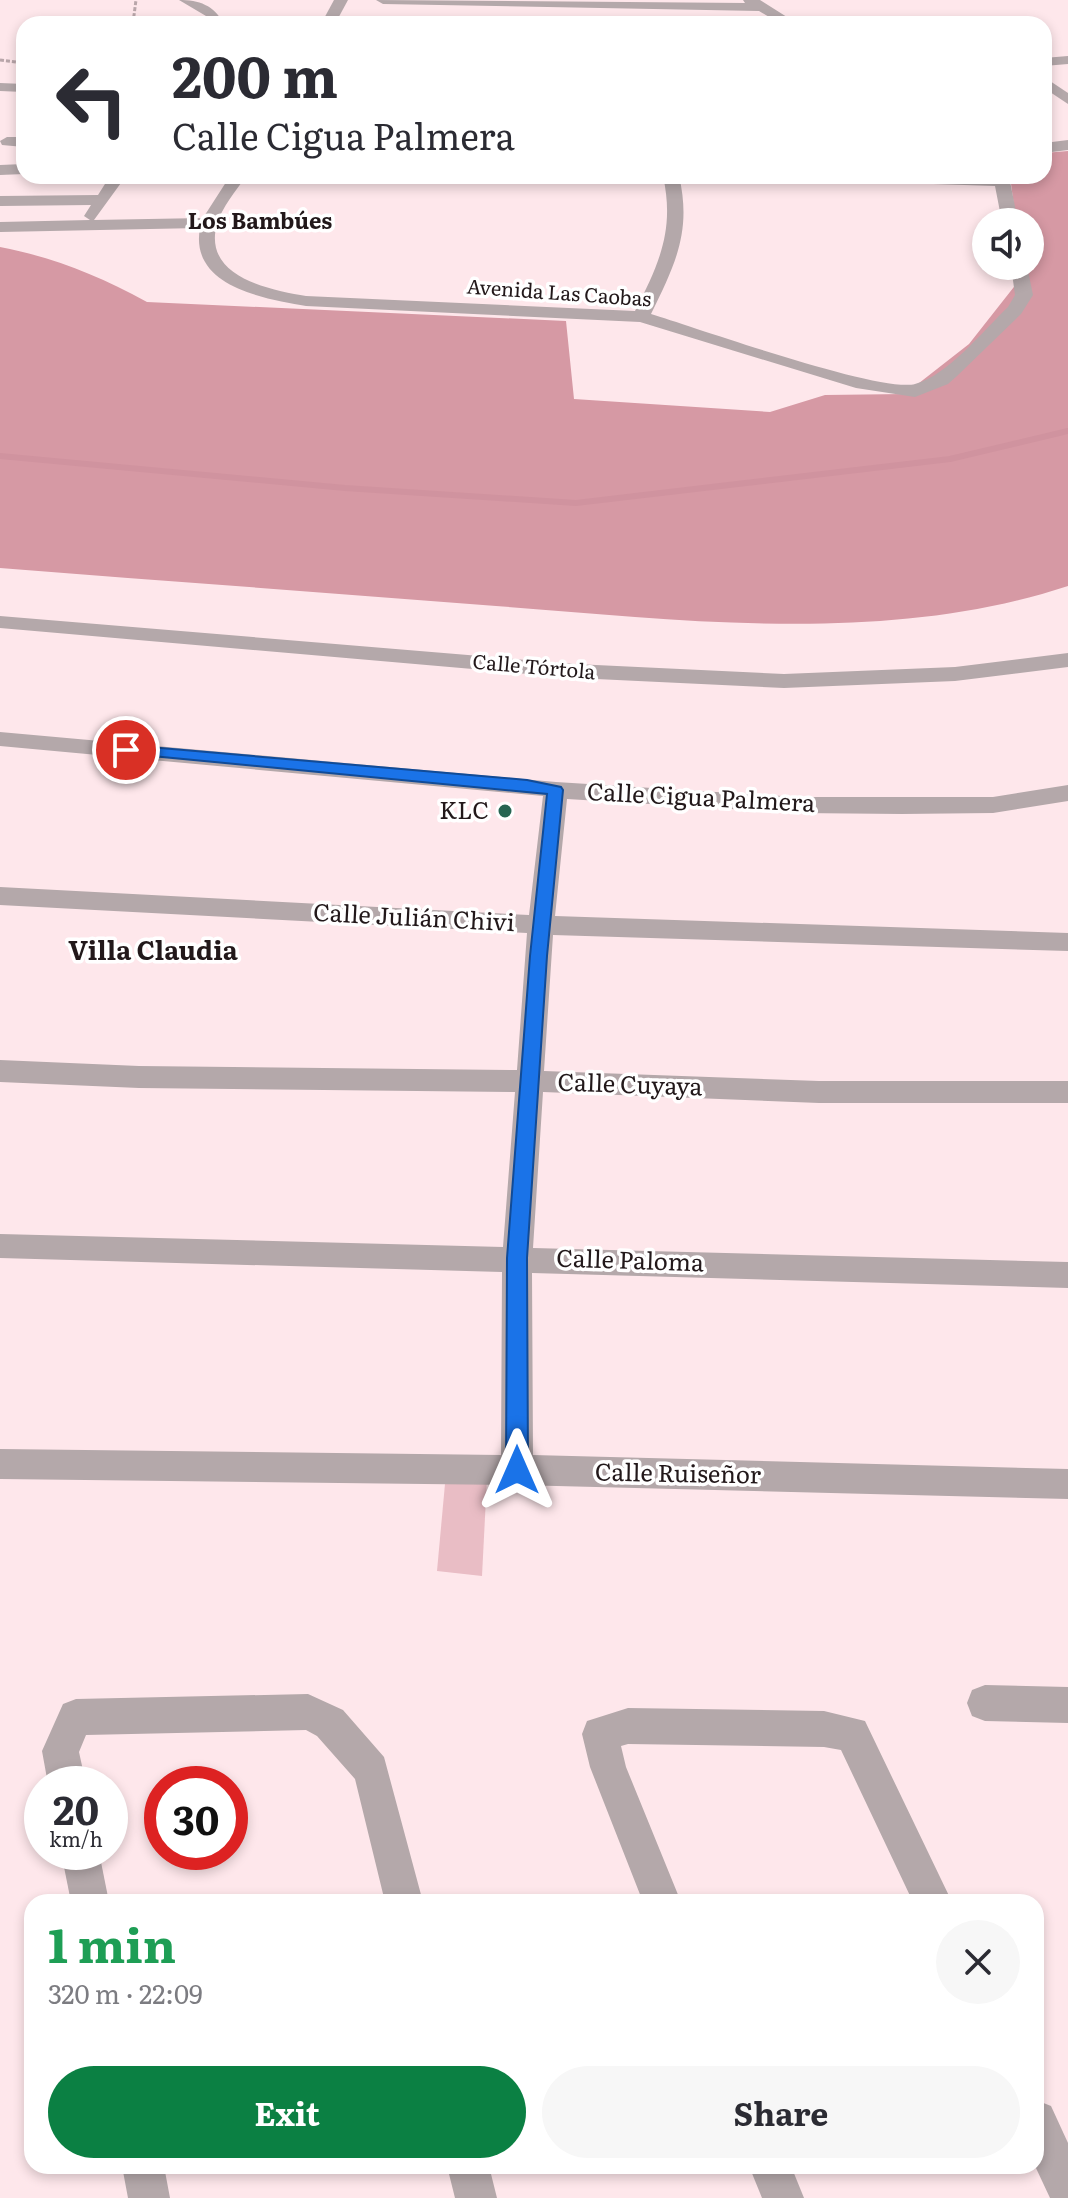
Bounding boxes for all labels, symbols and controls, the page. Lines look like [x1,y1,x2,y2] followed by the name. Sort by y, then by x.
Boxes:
[172,32,338,115] text: 200 m
[40,48,144,152] icon: left
[172,108,515,161] text: Calle Cigua Palmera
[188,203,332,236] district label: Los Bambúes
[972,208,1044,280] map controls
[972,208,1044,280] button: sound
[466,270,652,312] street label: Avenida Las Caobas
[471,645,597,685] street label: Calle Tórtola
[92,716,160,784] pin
[104,728,148,772] icon: arrive
[586,772,816,819] street label: Calle Cigua Palmera
[439,791,489,826] place label: KLC
[496,802,514,820] marker: KLC
[312,893,516,938] street label: Calle Julián Chivi
[68,929,238,968] district label: Villa Claudia
[557,1062,703,1103] street label: Calle Cuyaya
[556,1238,705,1279] street label: Calle Paloma
[475,1428,559,1512] position arrow
[595,1453,762,1490] street label: Calle Ruiseñor
[144,1766,248,1870] speed limit sign: 30
[53,1778,99,1837] text: 20
[49,1823,103,1853] text: km/h
[48,1907,176,1978] text: 1 min
[936,1920,1020,2004] button: close
[48,1973,203,2012] text: 320 m · 22:09
[48,2066,526,2158] button: Exit
[542,2066,1020,2158] button: Share

